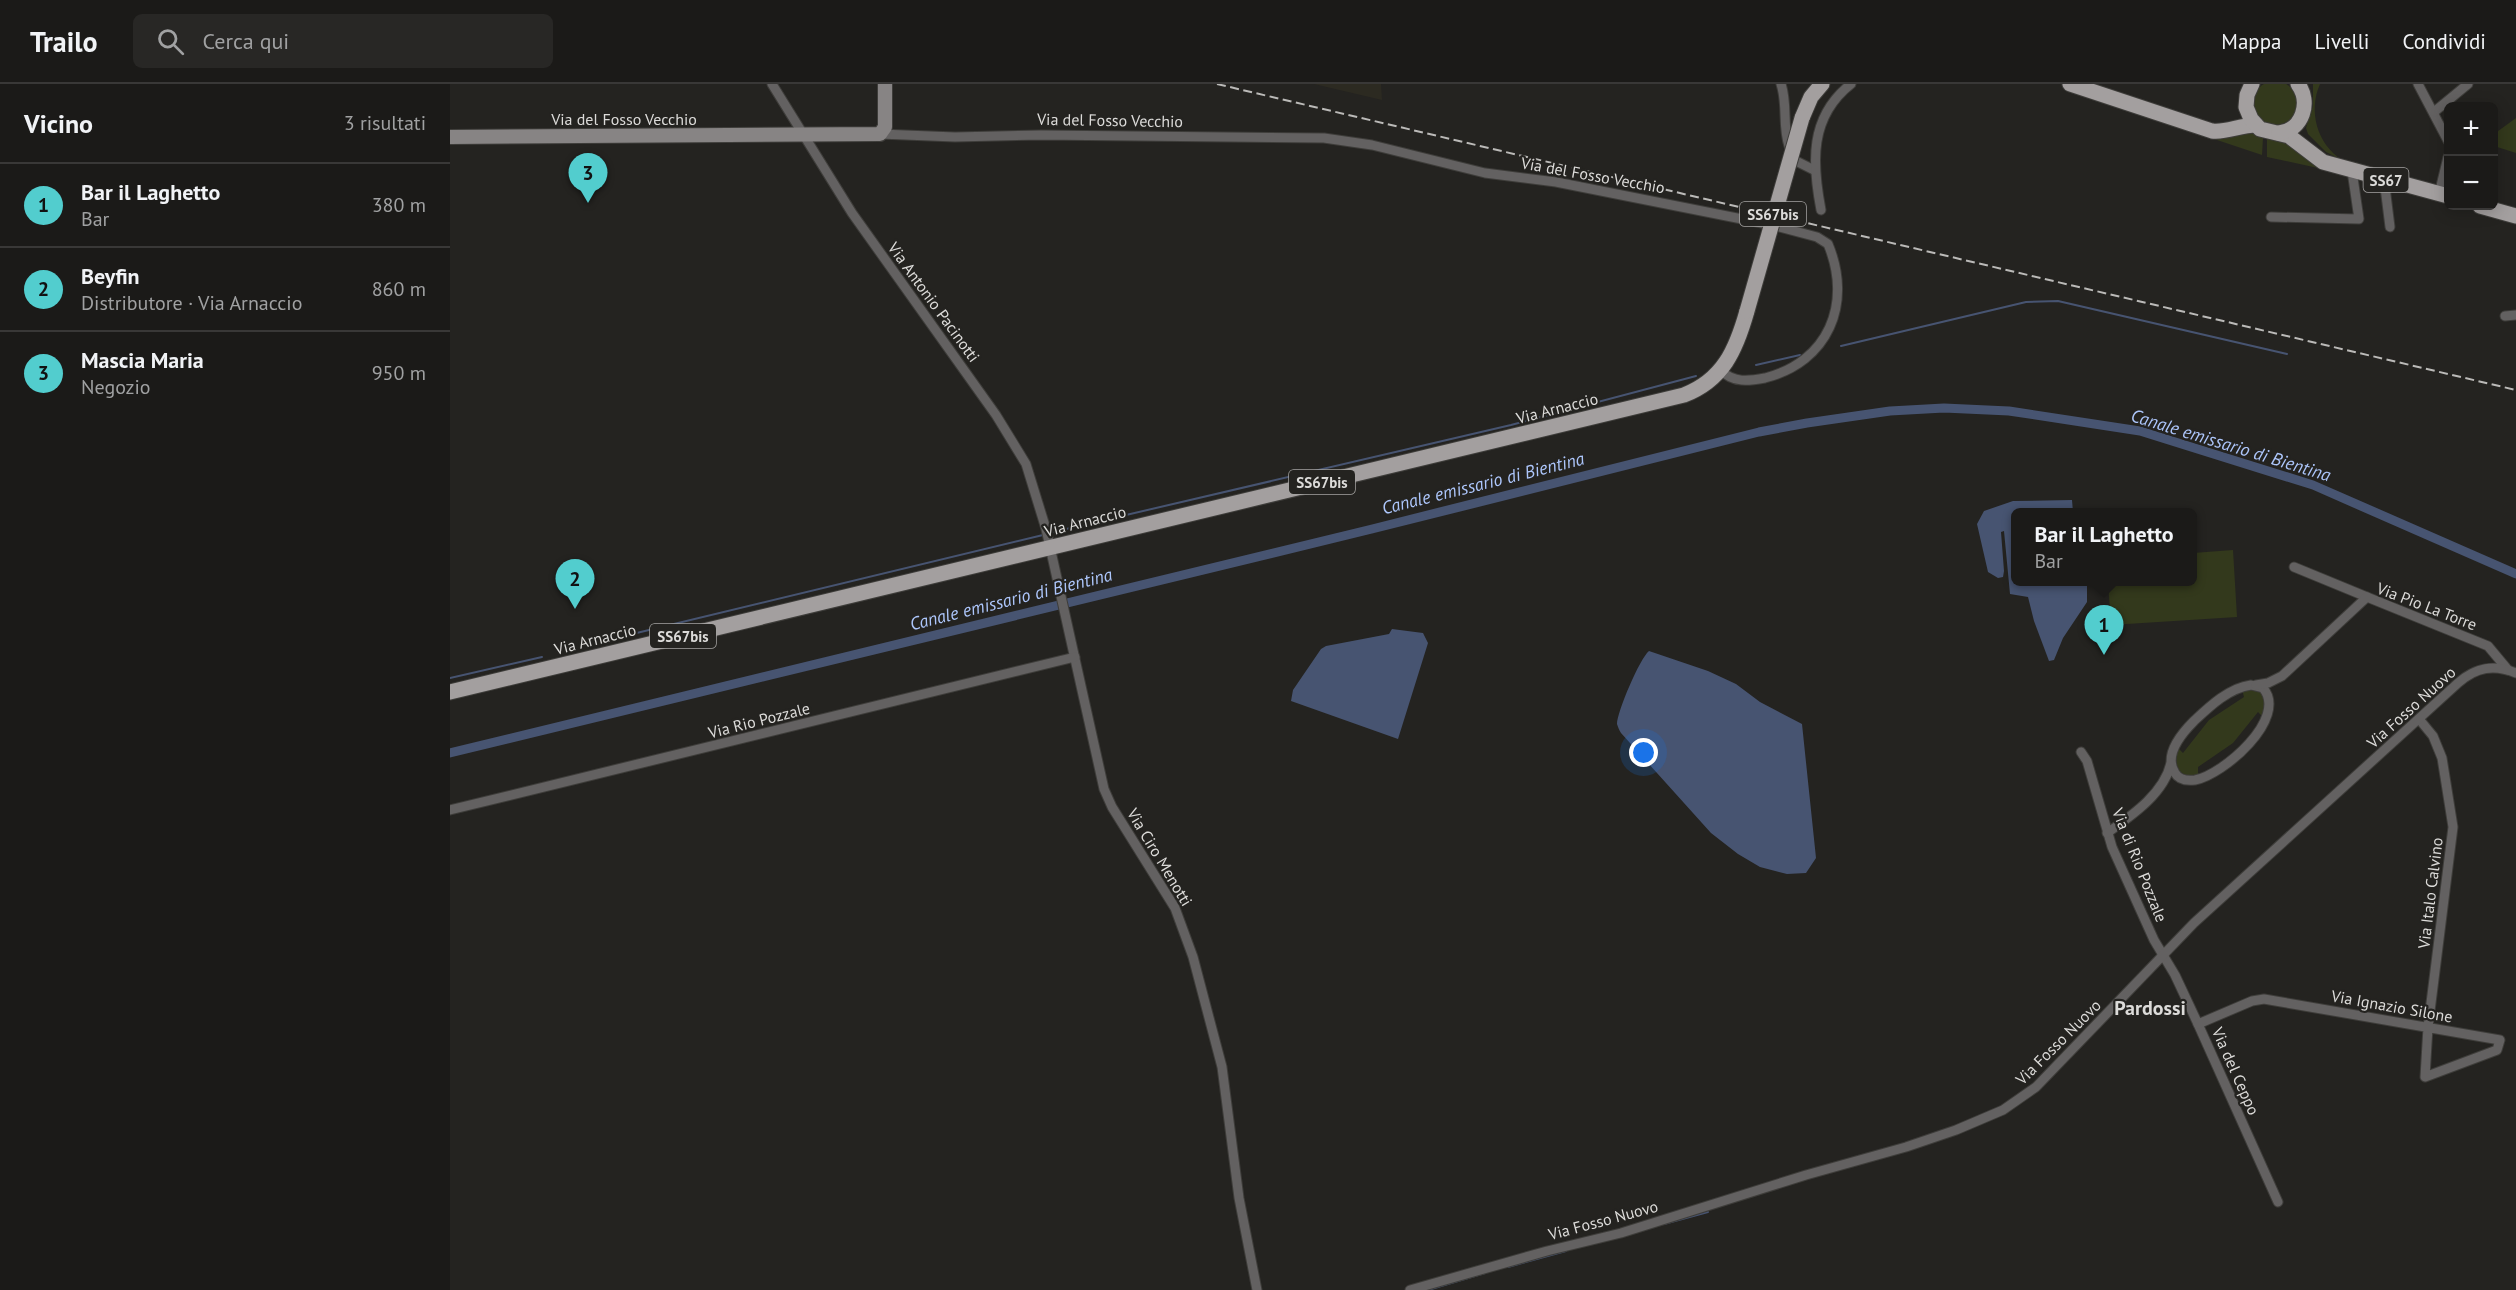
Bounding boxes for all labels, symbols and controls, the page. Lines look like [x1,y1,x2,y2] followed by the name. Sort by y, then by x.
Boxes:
[133,14,553,68] search box
[30,23,97,60] text: Trailo
[154,25,187,58] icon: search
[202,27,289,55] text: Cerca qui
[2221,28,2281,55] text: Mappa
[2314,28,2369,55] text: Livelli
[2402,28,2486,55] text: Condividi
[2444,102,2498,210] map controls
[2444,102,2498,156] button: +
[24,107,93,140] text: Vicino
[550,109,697,129] street label: Via del Fosso Vecchio
[1036,109,1183,131] street label: Via del Fosso Vecchio
[344,110,426,136] text: 3 risultati
[1519,152,1667,198] street label: Via del Fosso Vecchio
[568,154,608,203] pin: 3
[2444,156,2498,210] button: −
[2364,168,2408,192] road number: SS67
[81,178,220,206] text: Bar il Laghetto
[38,192,49,218] text: 1
[372,192,426,218] text: 380 m
[1740,202,1806,226] road number: SS67bis
[81,206,109,232] text: Bar
[883,237,984,366] street label: Via Antonio Pacinotti
[81,262,140,290] text: Beyfin
[38,276,49,302] text: 2
[372,276,426,302] text: 860 m
[81,290,302,316] text: Distributore · Via Arnaccio
[81,346,204,374] text: Mascia Maria
[38,360,49,386] text: 3
[372,360,426,386] text: 950 m
[81,374,151,400] text: Negozio
[1513,388,1600,428] street label: Via Arnaccio
[2128,404,2334,486] water label: Canale emissario di Bientina
[1379,447,1587,519] water label: Canale emissario di Bientina
[1289,470,1355,494] road number: SS67bis
[1041,501,1128,541] street label: Via Arnaccio
[2011,508,2197,586] popup
[2034,520,2174,548] text: Bar il Laghetto
[2034,548,2063,574] text: Bar
[556,560,594,609] pin: 2
[907,563,1115,635] water label: Canale emissario di Bientina
[2373,577,2480,634] street label: Via Pio La Torre
[2084,606,2124,655] pin: 1
[551,619,638,659] street label: Via Arnaccio
[650,624,716,648] road number: SS67bis
[2362,662,2460,753] street label: Via Fosso Nuovo
[705,698,812,743] street label: Via Rio Pozzale
[1629,738,1658,767] your location
[1122,804,1197,910] street label: Via Ciro Menotti
[2108,804,2172,925] street label: Via di Rio Pozzale
[2413,836,2447,951] street label: Via Italo Calvino
[2329,985,2454,1027] street label: Via Ignazio Silone
[2010,995,2105,1090] street label: Via Fosso Nuovo
[2114,995,2186,1021] district label: Pardossi
[2207,1023,2264,1118] street label: Via del Ceppo
[1545,1196,1660,1244] street label: Via Fosso Nuovo

